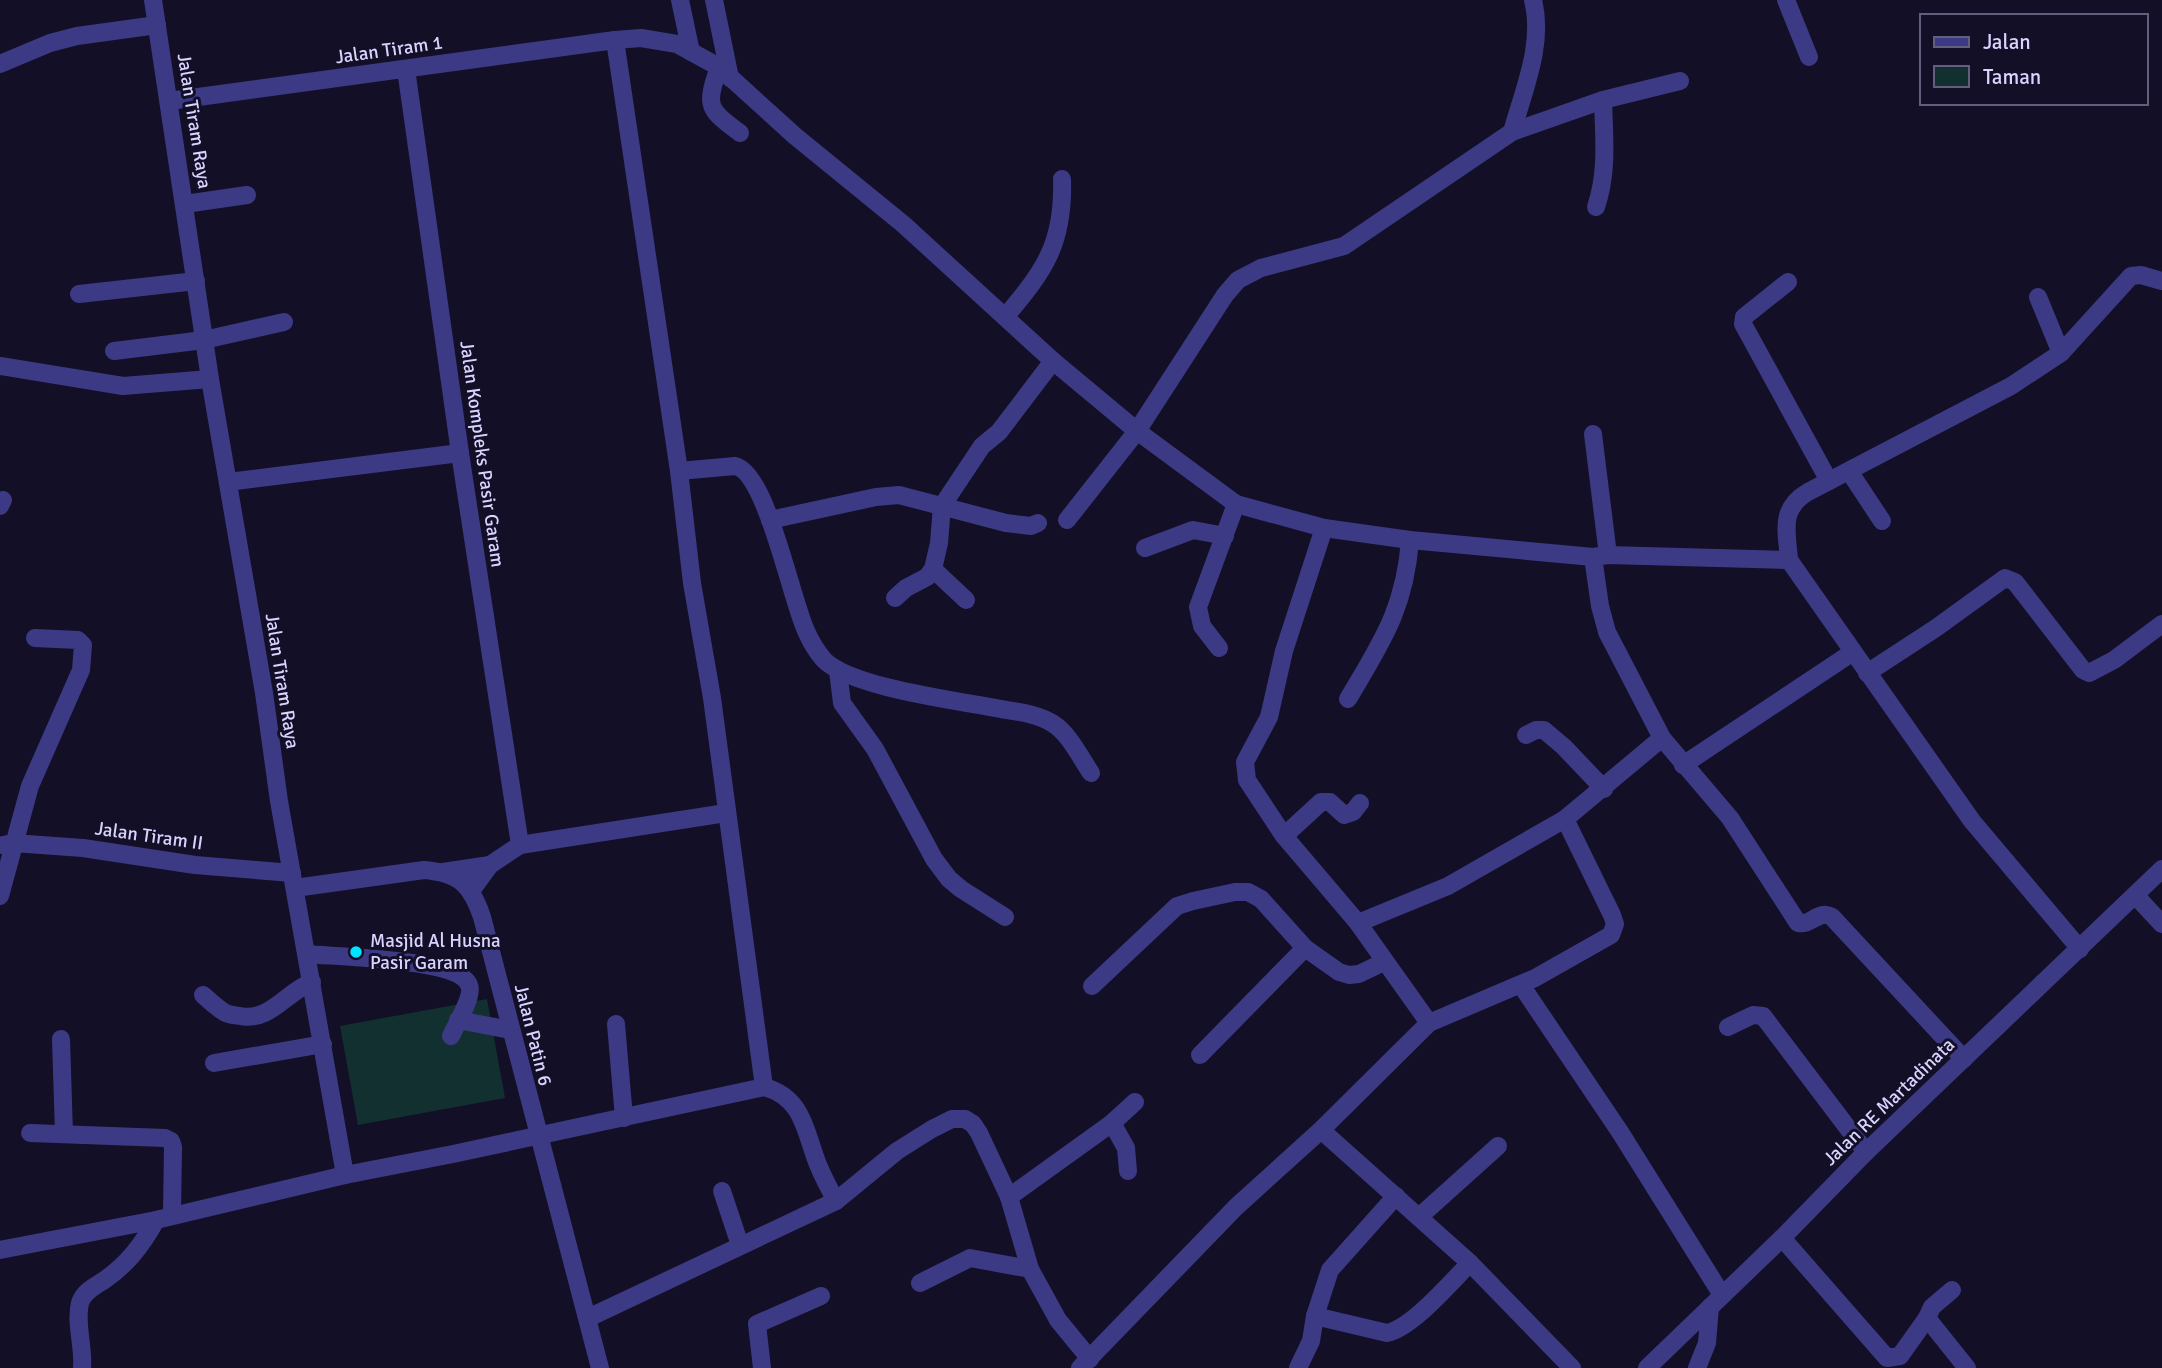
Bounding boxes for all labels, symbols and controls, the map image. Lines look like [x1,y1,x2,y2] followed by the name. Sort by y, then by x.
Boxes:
[1920,14,2148,105] legend
[1983,29,2031,55] text: Jalan
[334,31,444,69] street label: Jalan Tiram 1
[171,52,217,190] street label: Jalan Tiram Raya
[1983,64,2041,90] text: Taman
[454,339,510,569] street label: Jalan Kompleks Pasir Garam
[259,612,305,750] street label: Jalan Tiram Raya
[93,817,205,855] street label: Jalan Tiram II
[370,929,501,975] place label: Masjid Al Husna Pasir Garam
[348,944,364,960] marker: Masjid Al Husna Pasir Garam
[509,982,557,1088] street label: Jalan Patin 6
[1818,1033,1960,1171] street label: Jalan RE Martadinata

